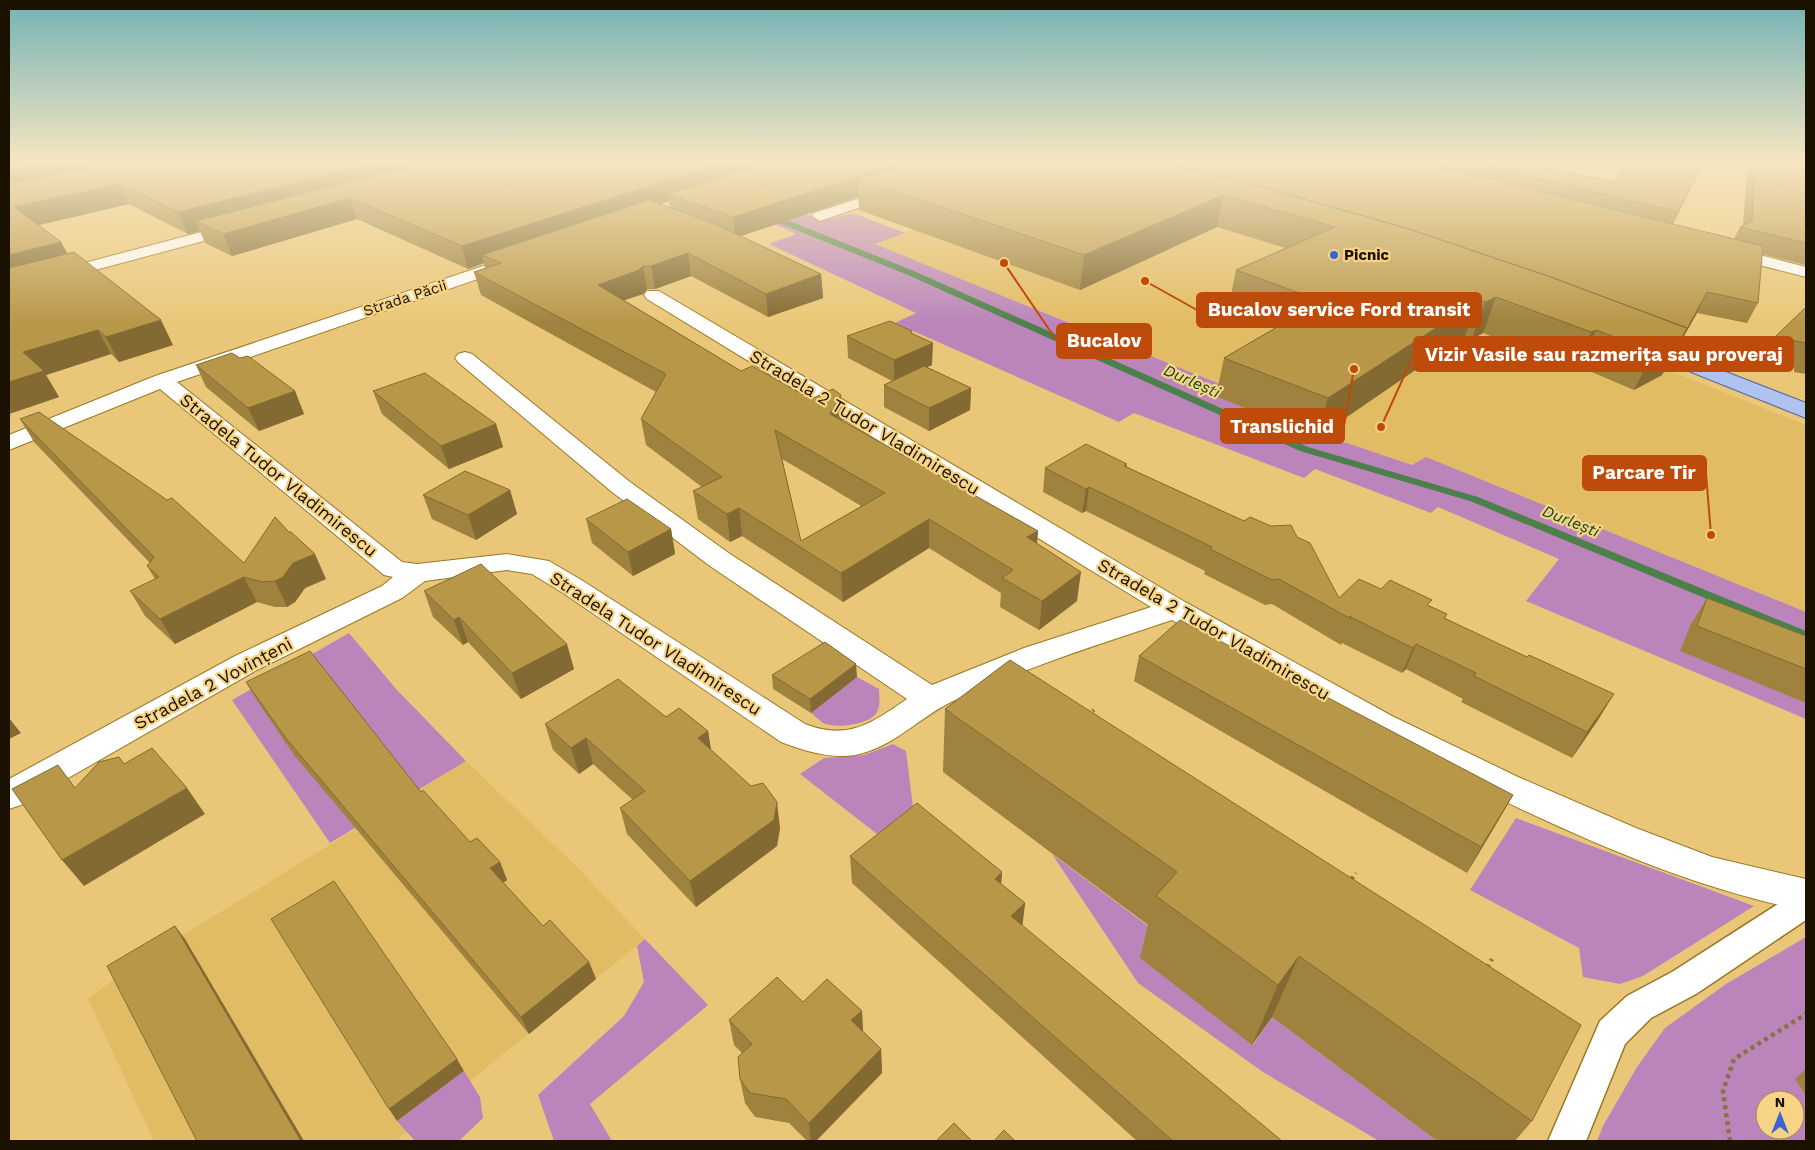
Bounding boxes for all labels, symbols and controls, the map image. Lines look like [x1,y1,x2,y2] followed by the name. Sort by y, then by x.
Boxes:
[1344,246,1390,264] place label: Picnic
[1328,249,1340,261] marker: Picnic
[361,276,449,320] street label: Strada Păcii
[1197,293,1481,327] callout: Bucalov service Ford transit
[1208,298,1471,321] text: Bucalov service Ford transit
[1057,324,1151,358] callout: Bucalov
[1067,329,1142,352] text: Bucalov
[1414,337,1793,371] callout: Vizir Vasile sau razmerița sau proveraj
[1425,343,1783,366] text: Vizir Vasile sau razmerița sau proveraj
[746,345,984,499] street label: Stradela 2 Tudor Vladimirescu
[1161,360,1224,402] water label: Durlești
[176,389,382,561] street label: Stradela Tudor Vladimirescu
[1221,409,1344,443] callout: Translichid
[1230,415,1334,438] text: Translichid
[1583,456,1706,490] callout: Parcare Tir
[1592,461,1697,484] text: Parcare Tir
[1540,501,1603,541] water label: Durlești
[1094,554,1334,704] street label: Stradela 2 Tudor Vladimirescu
[546,567,766,719] street label: Stradela Tudor Vladimirescu
[130,632,296,734] street label: Stradela 2 Vovințeni
[1755,1090,1805,1140] north arrow
[1775,1094,1785,1110] text: N

